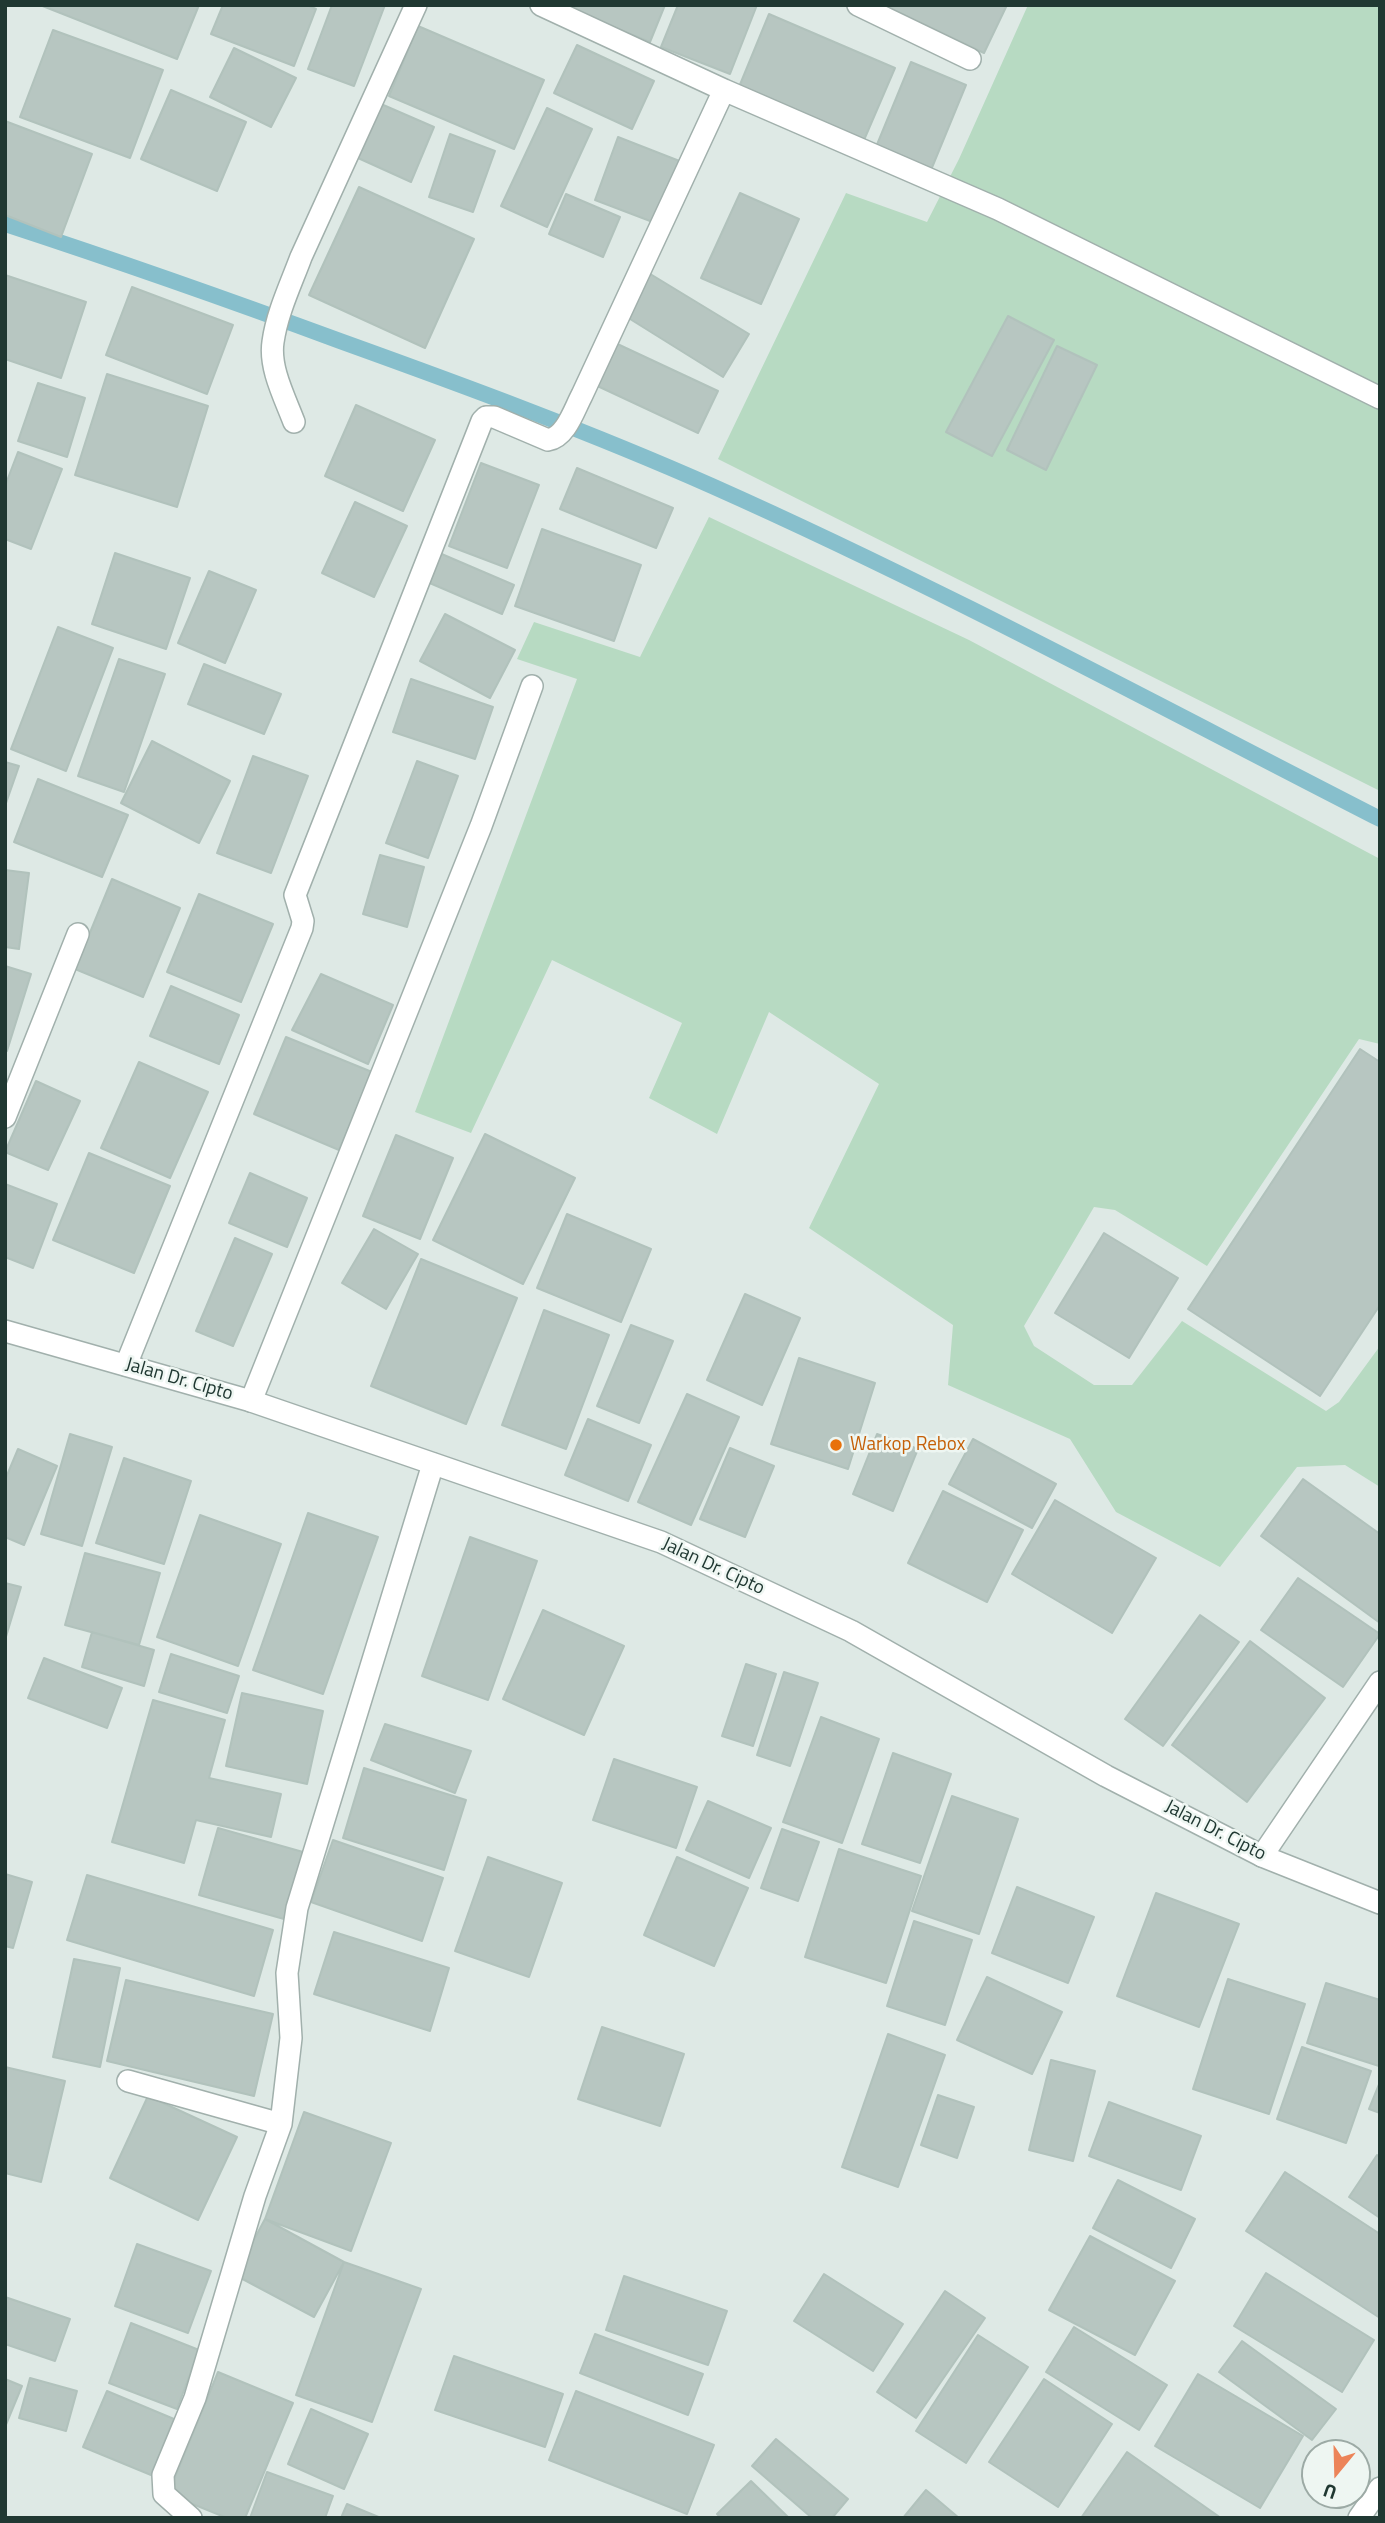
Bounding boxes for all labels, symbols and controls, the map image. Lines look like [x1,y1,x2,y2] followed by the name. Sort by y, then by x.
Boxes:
[123,1354,235,1406] street label: Jalan Dr. Cipto
[850,1434,965,1456] place label: Warkop Rebox
[828,1437,844,1453] marker: Warkop Rebox
[658,1533,768,1601] street label: Jalan Dr. Cipto
[1161,1796,1269,1866] street label: Jalan Dr. Cipto
[1301,2439,1371,2509] north arrow
[1319,2477,1340,2508] text: U

